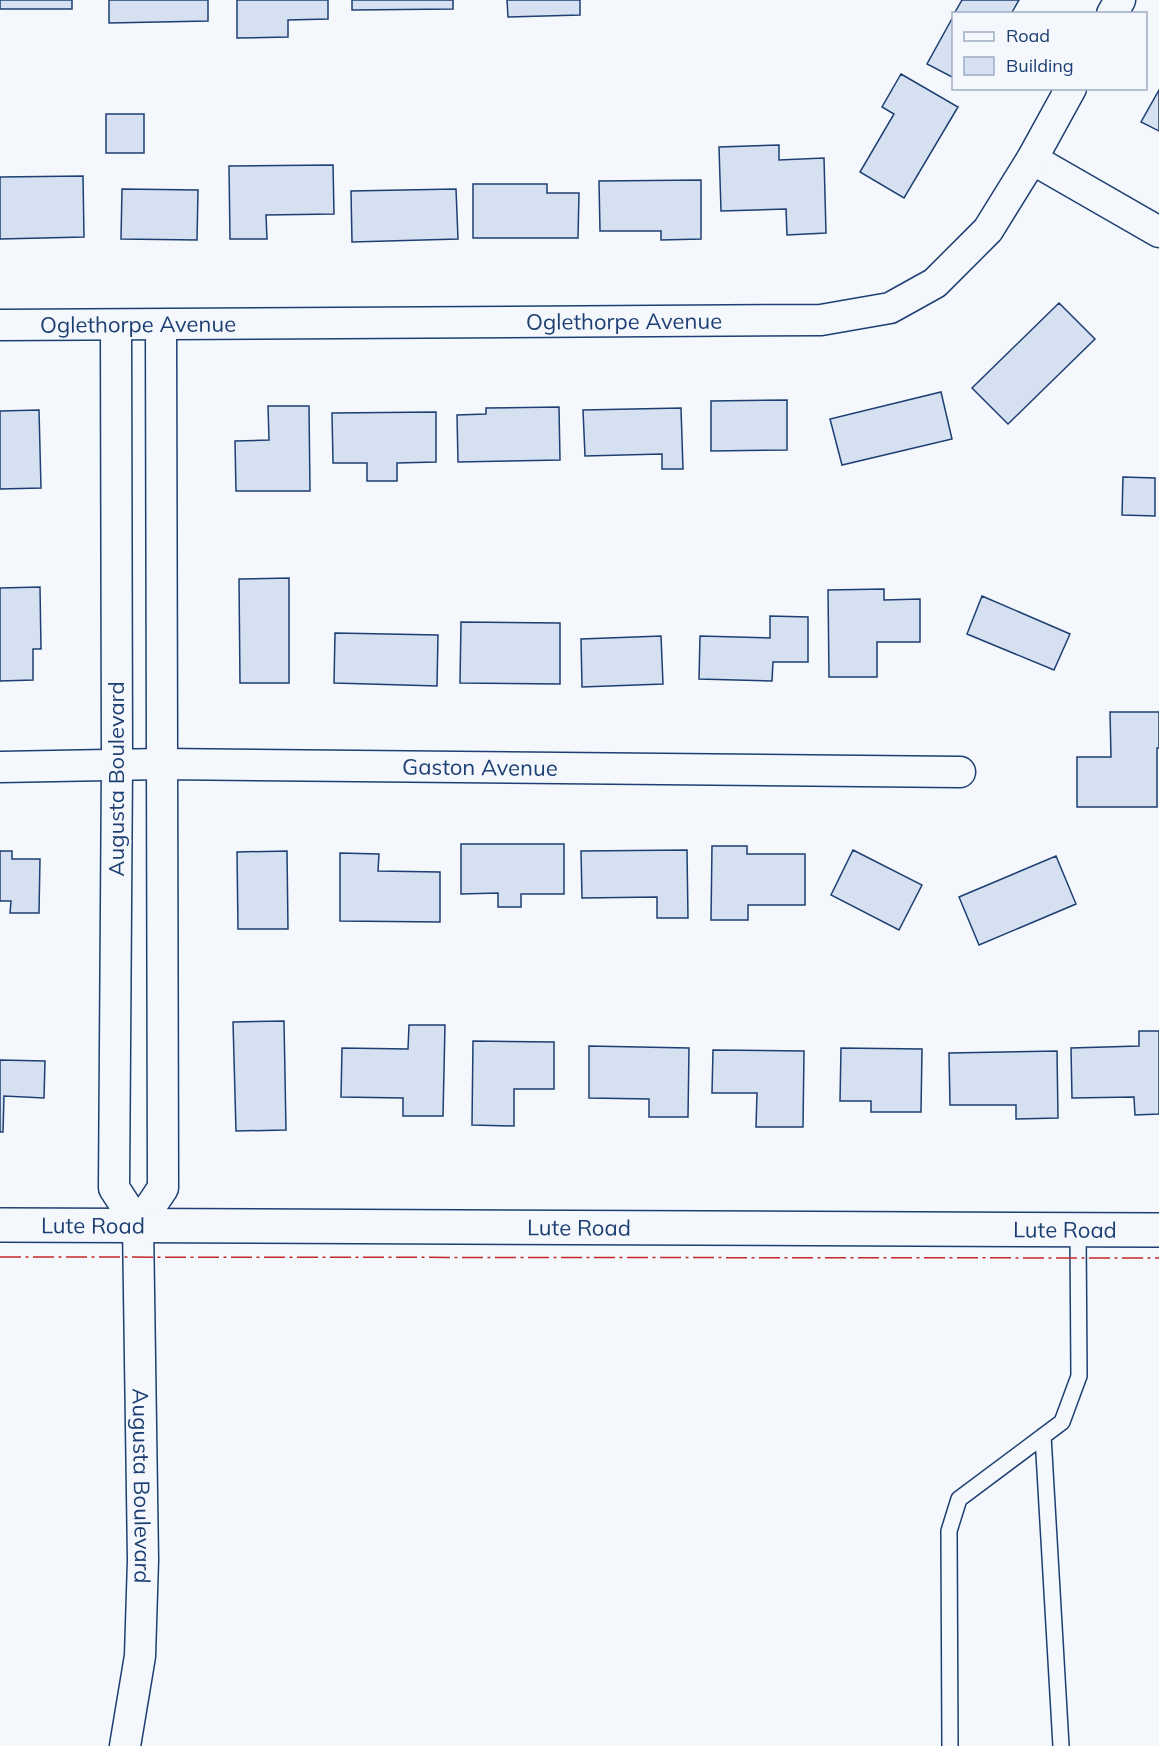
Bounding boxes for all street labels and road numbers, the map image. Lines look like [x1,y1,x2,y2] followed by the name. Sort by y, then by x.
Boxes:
[526,307,722,336] street label: Oglethorpe Avenue
[40,310,236,339] street label: Oglethorpe Avenue
[102,681,130,877] street label: Augusta Boulevard
[402,752,558,782] street label: Gaston Avenue
[41,1211,145,1240] street label: Lute Road
[527,1213,631,1242] street label: Lute Road
[1013,1215,1117,1244] street label: Lute Road
[126,1388,157,1584] street label: Augusta Boulevard

